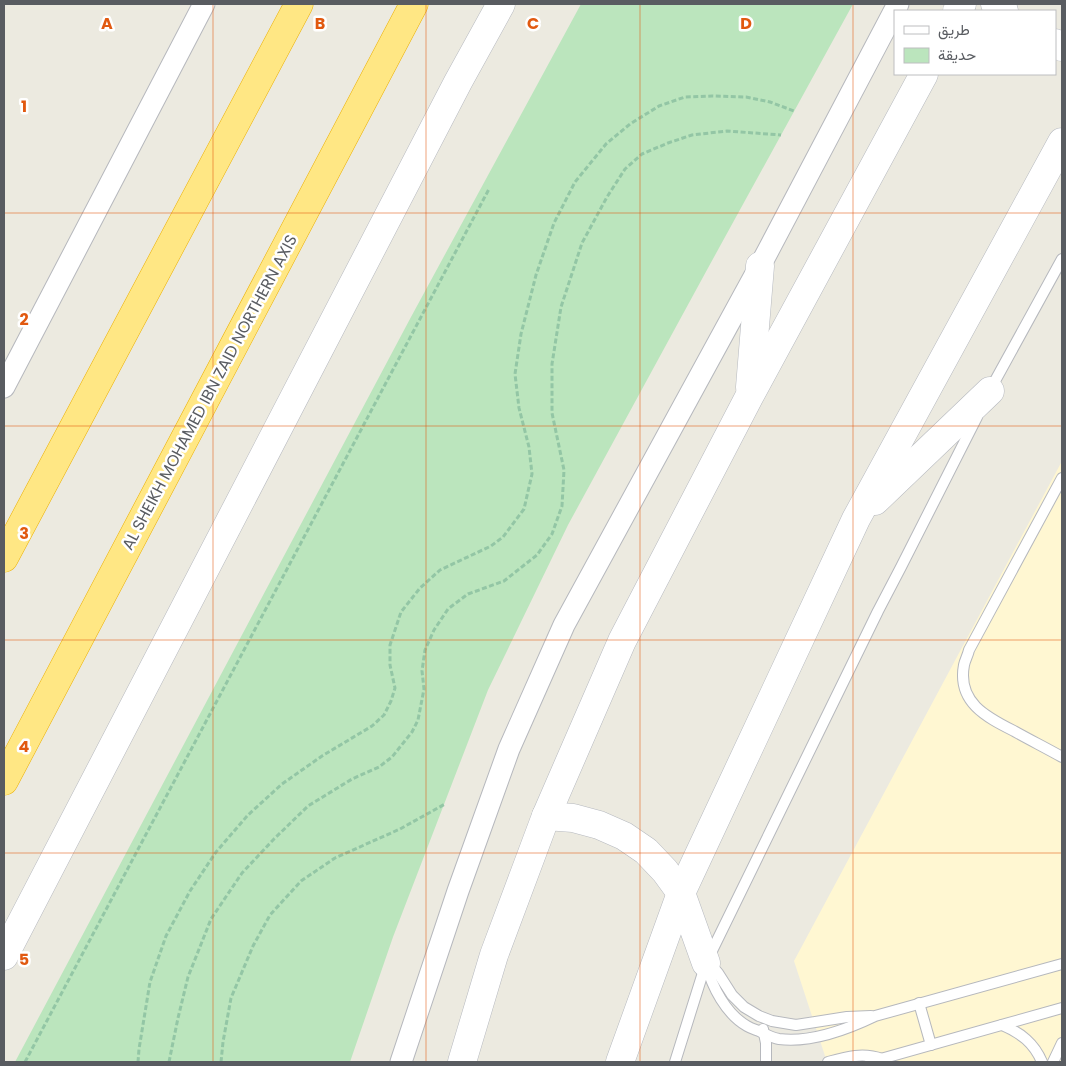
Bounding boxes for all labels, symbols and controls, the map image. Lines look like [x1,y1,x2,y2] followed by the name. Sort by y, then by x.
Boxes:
[894,10,1056,75] legend
[101,12,113,35] text: A
[315,12,325,35] text: B
[527,12,539,35] text: C
[740,12,752,35] text: D
[938,19,970,40] text: طريق
[938,44,976,65] text: حديقة
[21,95,27,118] text: 1
[116,230,303,554] street label: AL SHEIKH MOHAMED IBN ZAID NORTHERN AXIS
[19,308,29,331] text: 2
[19,522,29,545] text: 3
[19,735,30,758] text: 4
[19,948,29,971] text: 5

